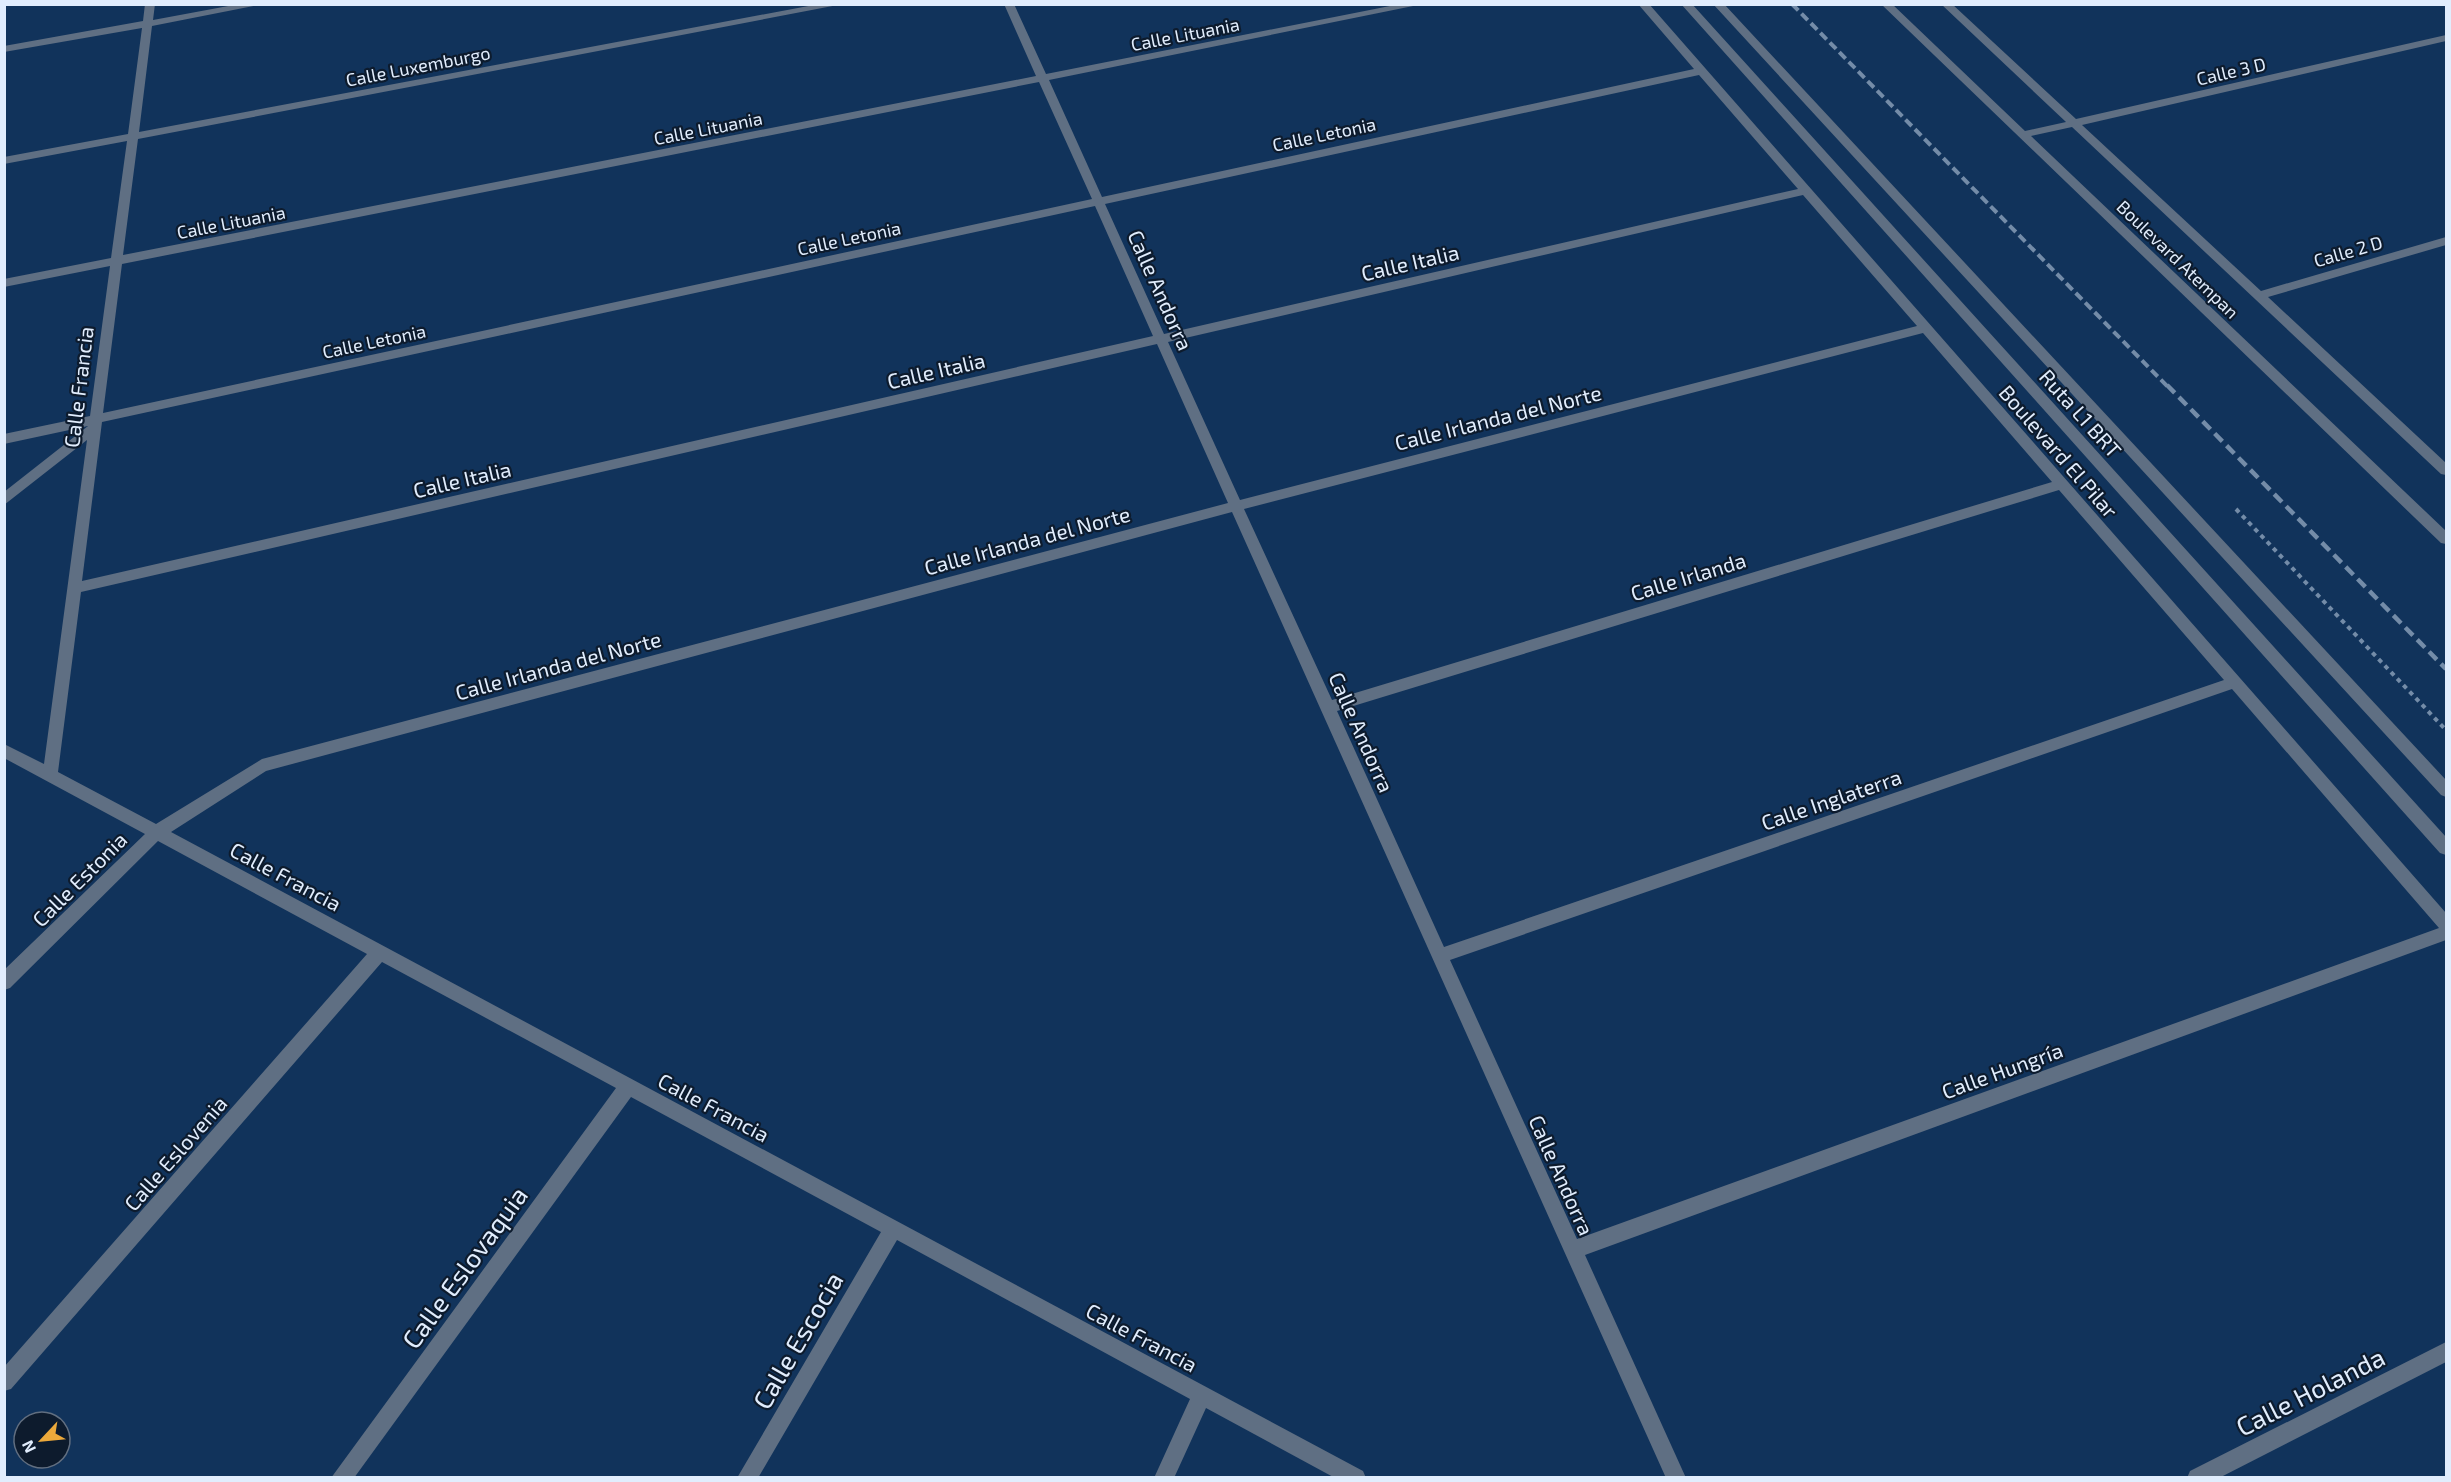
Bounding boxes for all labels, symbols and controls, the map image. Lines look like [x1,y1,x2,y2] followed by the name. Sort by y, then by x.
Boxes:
[1129,13,1241,55] street label: Calle Lituania
[344,41,492,91] street label: Calle Luxemburgo
[2194,52,2268,90] street label: Calle 3 D
[652,107,764,149] street label: Calle Lituania
[1270,112,1378,156] street label: Calle Letonia
[2112,195,2244,323] street label: Boulevard Atempan
[175,201,287,243] street label: Calle Lituania
[795,216,903,260] street label: Calle Letonia
[1123,226,1199,354] street label: Calle Andorra
[2311,231,2385,271] street label: Calle 2 D
[1358,239,1462,285] street label: Calle Italia
[320,319,428,363] street label: Calle Letonia
[58,325,98,449] street label: Calle Francia
[884,347,988,393] street label: Calle Italia
[2035,364,2127,462] street label: Ruta L1 BRT
[1392,379,1604,455] street label: Calle Irlanda del Norte
[1995,379,2124,523] street label: Boulevard El Pilar
[410,456,514,502] street label: Calle Italia
[921,500,1133,580] street label: Calle Irlanda del Norte
[1627,547,1749,605] street label: Calle Irlanda
[452,625,664,705] street label: Calle Irlanda del Norte
[1324,668,1400,796] street label: Calle Andorra
[1758,763,1904,835] street label: Calle Inglaterra
[27,827,131,931] street label: Calle Estonia
[226,836,346,916] street label: Calle Francia
[1938,1037,2066,1103] street label: Calle Hungría
[654,1067,774,1147] street label: Calle Francia
[118,1091,232,1215] street label: Calle Eslovenia
[1524,1111,1600,1239] street label: Calle Andorra
[395,1180,533,1354] street label: Calle Eslovaquia
[745,1266,849,1414] street label: Calle Escocia
[1082,1297,1202,1377] street label: Calle Francia
[2230,1340,2390,1442] street label: Calle Holanda
[12,1410,72,1470] north arrow
[17,1437,39,1456] text: N

